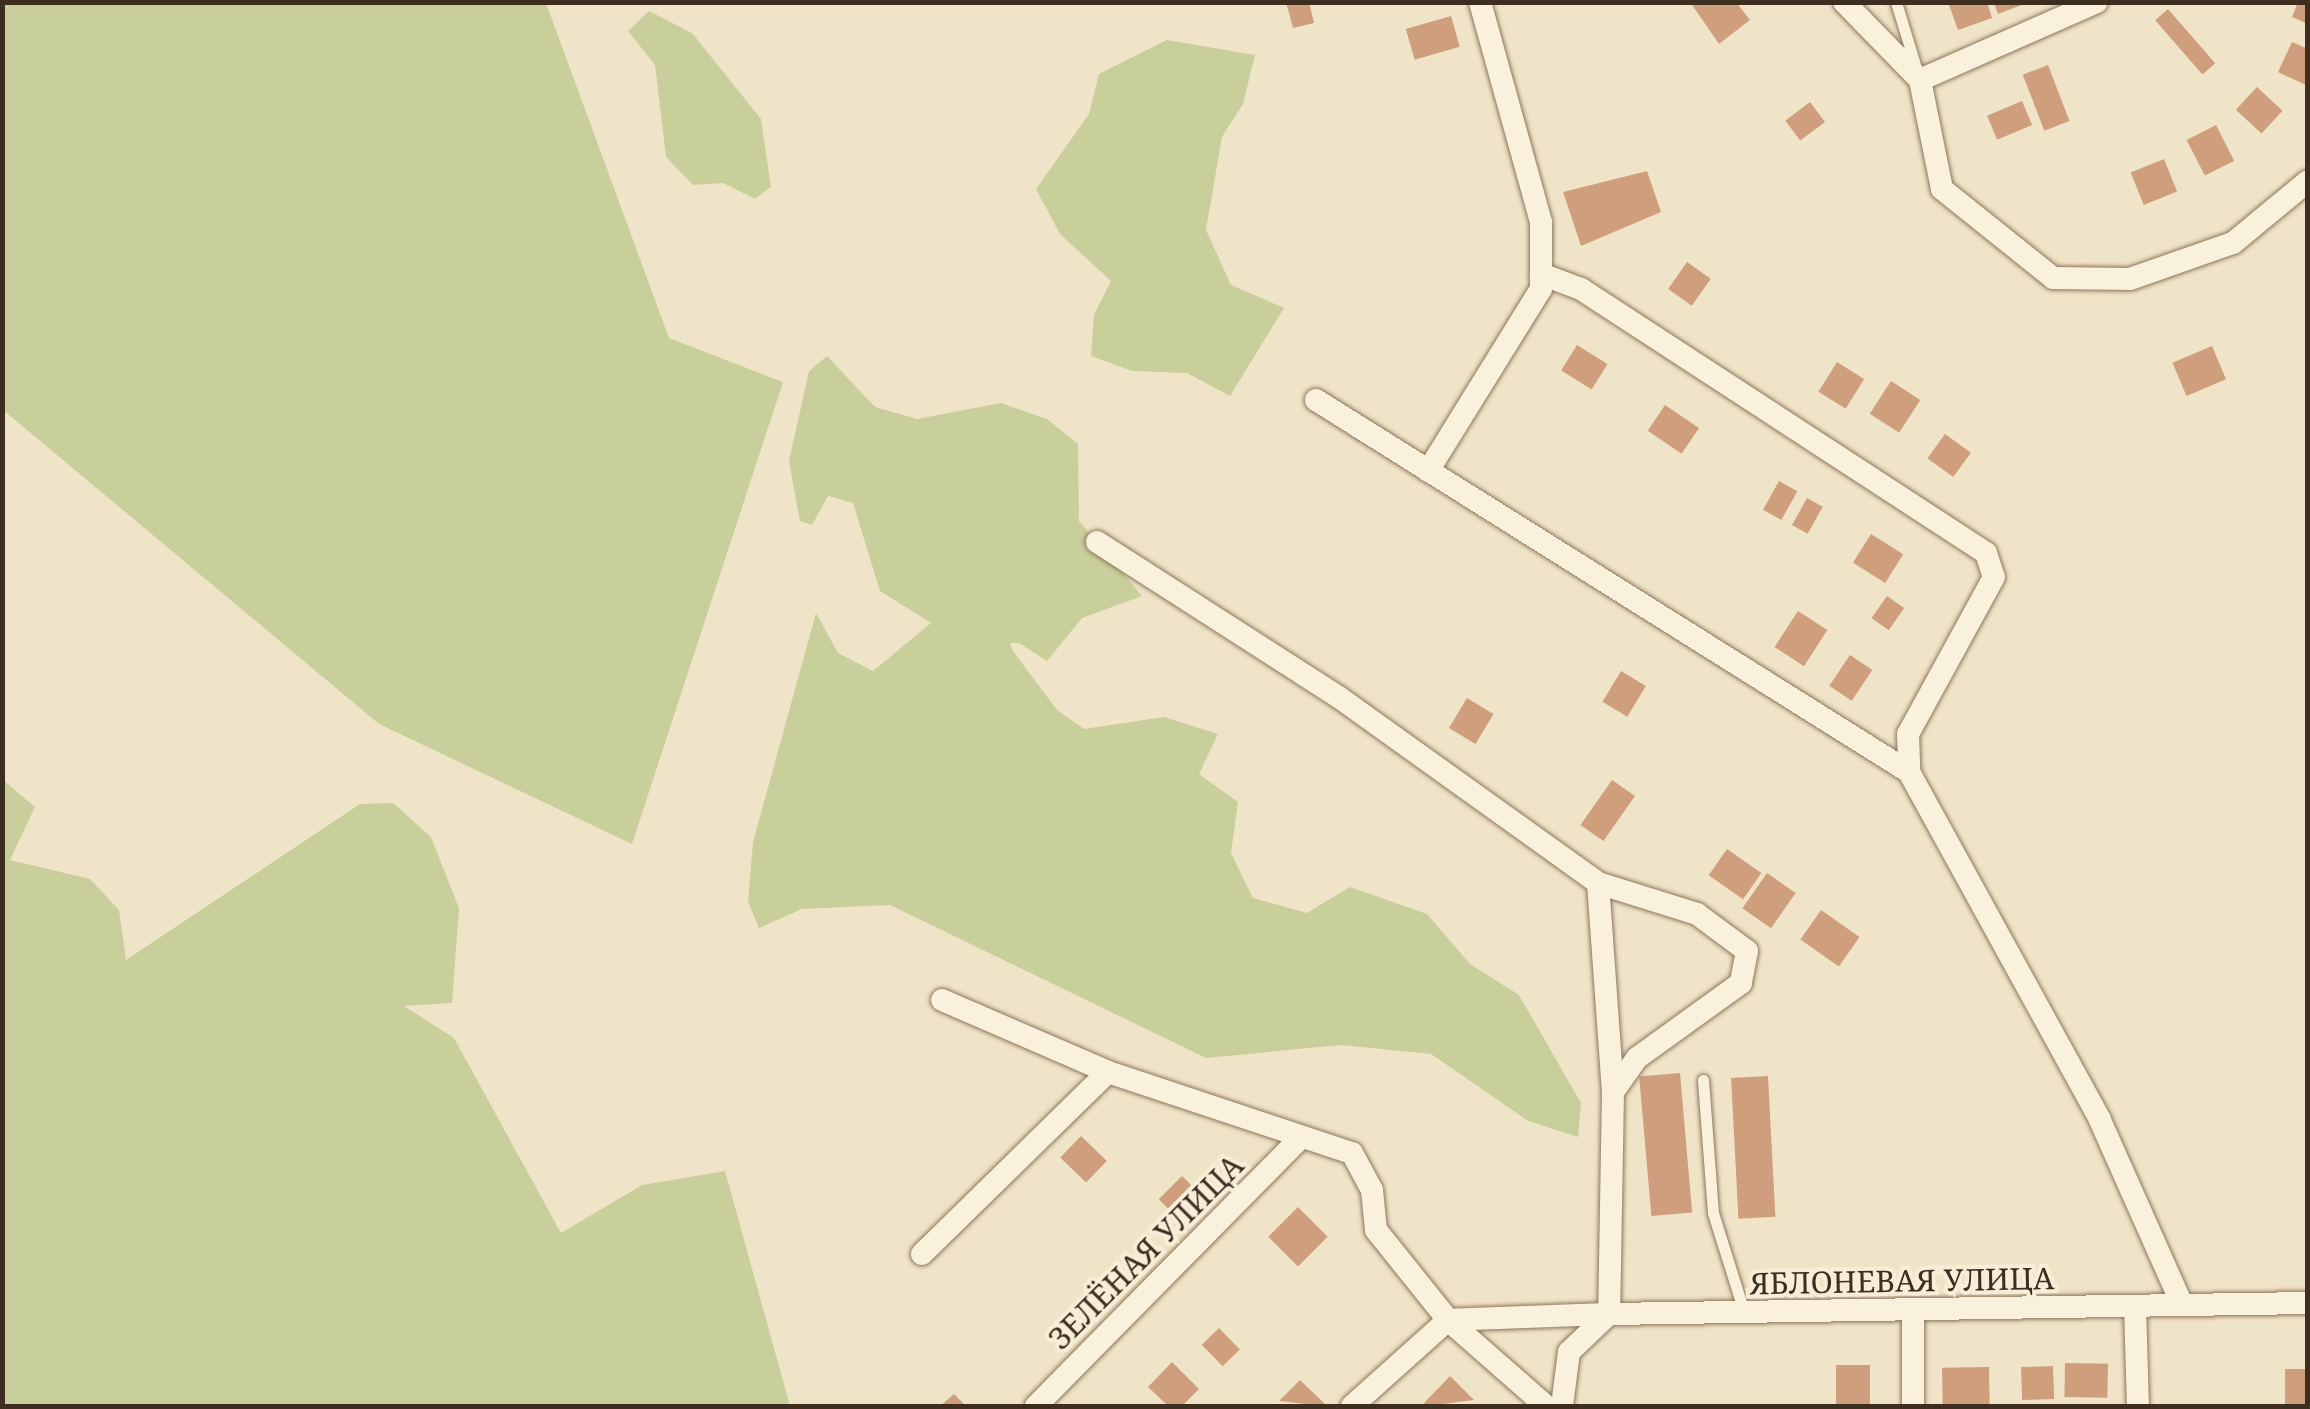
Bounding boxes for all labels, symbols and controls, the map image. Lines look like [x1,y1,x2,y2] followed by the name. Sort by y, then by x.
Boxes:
[1041,1147,1251,1357] street label: ЗЕЛЁНАЯ УЛИЦА
[1750,1260,2054,1302] street label: ЯБЛОНЕВАЯ УЛИЦА

